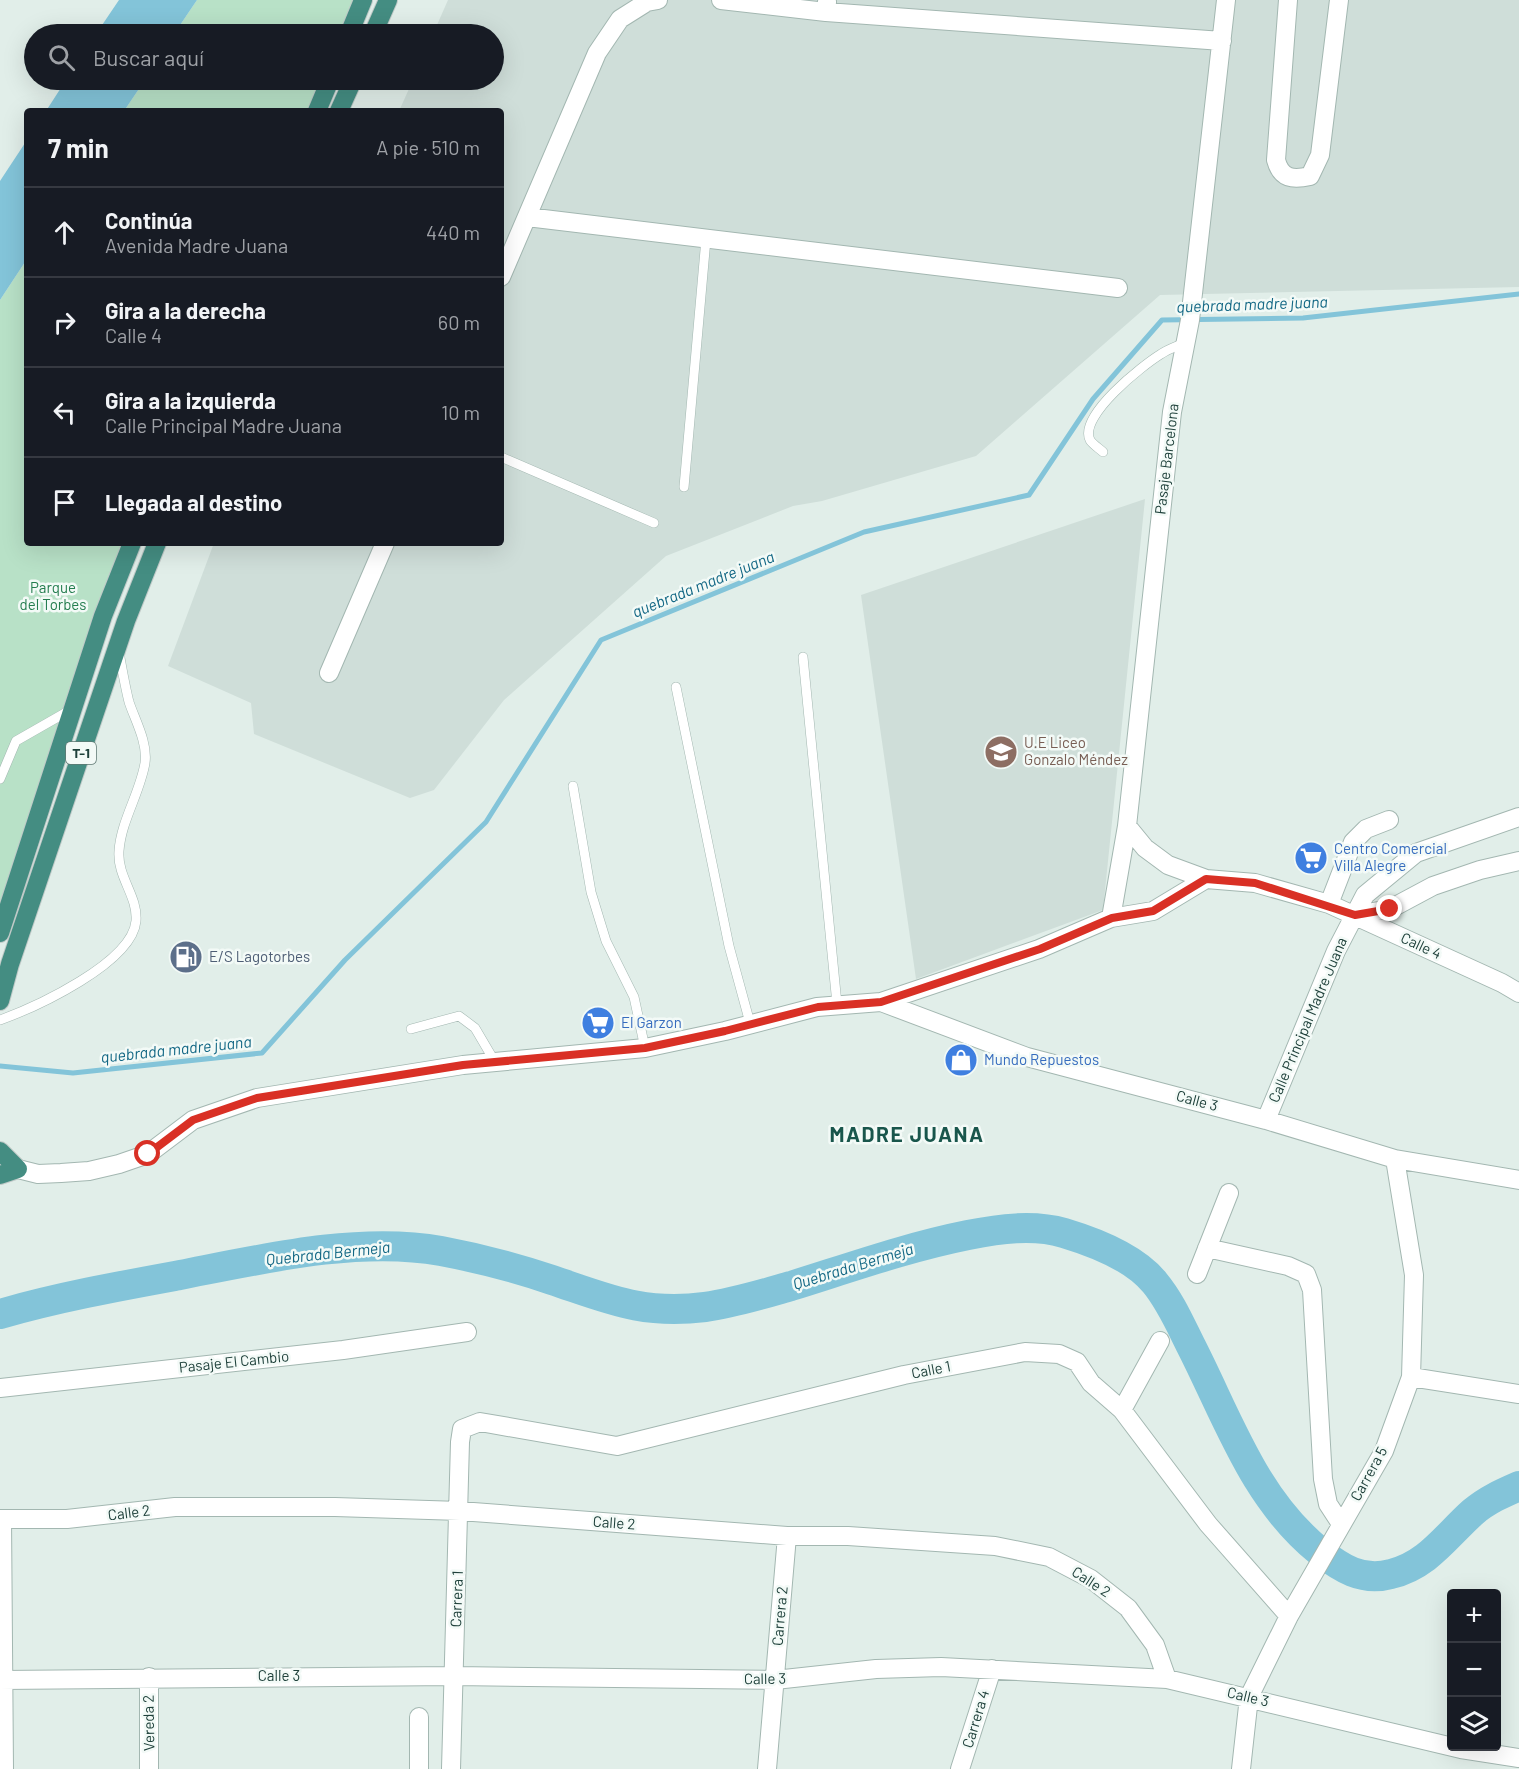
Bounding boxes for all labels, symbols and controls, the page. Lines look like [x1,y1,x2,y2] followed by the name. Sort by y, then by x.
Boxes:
[24,24,504,90] search box
[45,41,78,74] icon: search
[93,44,204,70] text: Buscar aquí
[48,132,109,163] text: 7 min
[376,135,480,159] text: A pie · 510 m
[105,207,192,233] text: Continúa
[48,216,81,249] icon: ahead
[426,220,480,244] text: 440 m
[105,233,288,257] text: Avenida Madre Juana
[1176,291,1328,316] water label: quebrada madre juana
[105,297,266,323] text: Gira a la derecha
[48,306,81,339] icon: right
[438,310,480,334] text: 60 m
[105,323,162,347] text: Calle 4
[105,387,276,413] text: Gira a la izquierda
[48,396,81,429] icon: left
[441,400,480,424] text: 10 m
[1150,402,1182,515] street label: Pasaje Barcelona
[105,413,342,437] text: Calle Principal Madre Juana
[48,486,81,519] icon: arrive
[105,489,282,515] text: Llegada al destino
[629,546,777,621] water label: quebrada madre juana
[20,578,86,613] park label: Parque del Torbes
[1024,733,1128,768] place label: U.E Liceo Gonzalo Méndez
[983,734,1019,770] school or university icon: U.E Liceo Gonzalo Méndez
[66,742,96,764] road number: T-1
[1334,839,1447,874] place label: Centro Comercial Villa Alegre
[1293,840,1329,876] supermarket icon: Centro Comercial Villa Alegre
[1376,895,1402,921] route end
[1398,928,1445,962] street label: Calle 4
[1264,934,1350,1105] street label: Calle Principal Madre Juana
[168,939,204,975] fuel station icon: E/S Lagotorbes
[209,947,310,965] place label: E/S Lagotorbes
[580,1005,616,1041] supermarket icon: El Garzon
[621,1013,682,1031] place label: El Garzon
[100,1031,252,1066] water label: quebrada madre juana
[943,1042,979,1078] shop icon: Mundo Repuestos
[984,1050,1099,1068] place label: Mundo Repuestos
[1175,1086,1220,1114] street label: Calle 3
[829,1121,985,1146] district label: MADRE JUANA
[134,1140,160,1166] route start
[265,1237,391,1268] water label: Quebrada Bermeja
[790,1238,915,1293] water label: Quebrada Bermeja
[178,1346,290,1376] street label: Pasaje El Cambio
[910,1356,952,1382] street label: Calle 1
[1346,1443,1390,1504] street label: Carrera 5
[107,1500,151,1524] street label: Calle 2
[592,1512,636,1532] street label: Calle 2
[1069,1562,1114,1600] street label: Calle 2
[446,1570,466,1628] street label: Carrera 1
[767,1585,791,1646] street label: Carrera 2
[1447,1589,1501,1751] map controls
[1447,1589,1501,1643] button: +
[1447,1643,1501,1697] button: −
[258,1666,300,1684] street label: Calle 3
[744,1669,786,1687] street label: Calle 3
[1226,1682,1271,1710] street label: Calle 3
[958,1687,992,1750] street label: Carrera 4
[139,1695,157,1751] street label: Vereda 2
[1447,1697,1501,1751] button: layers

